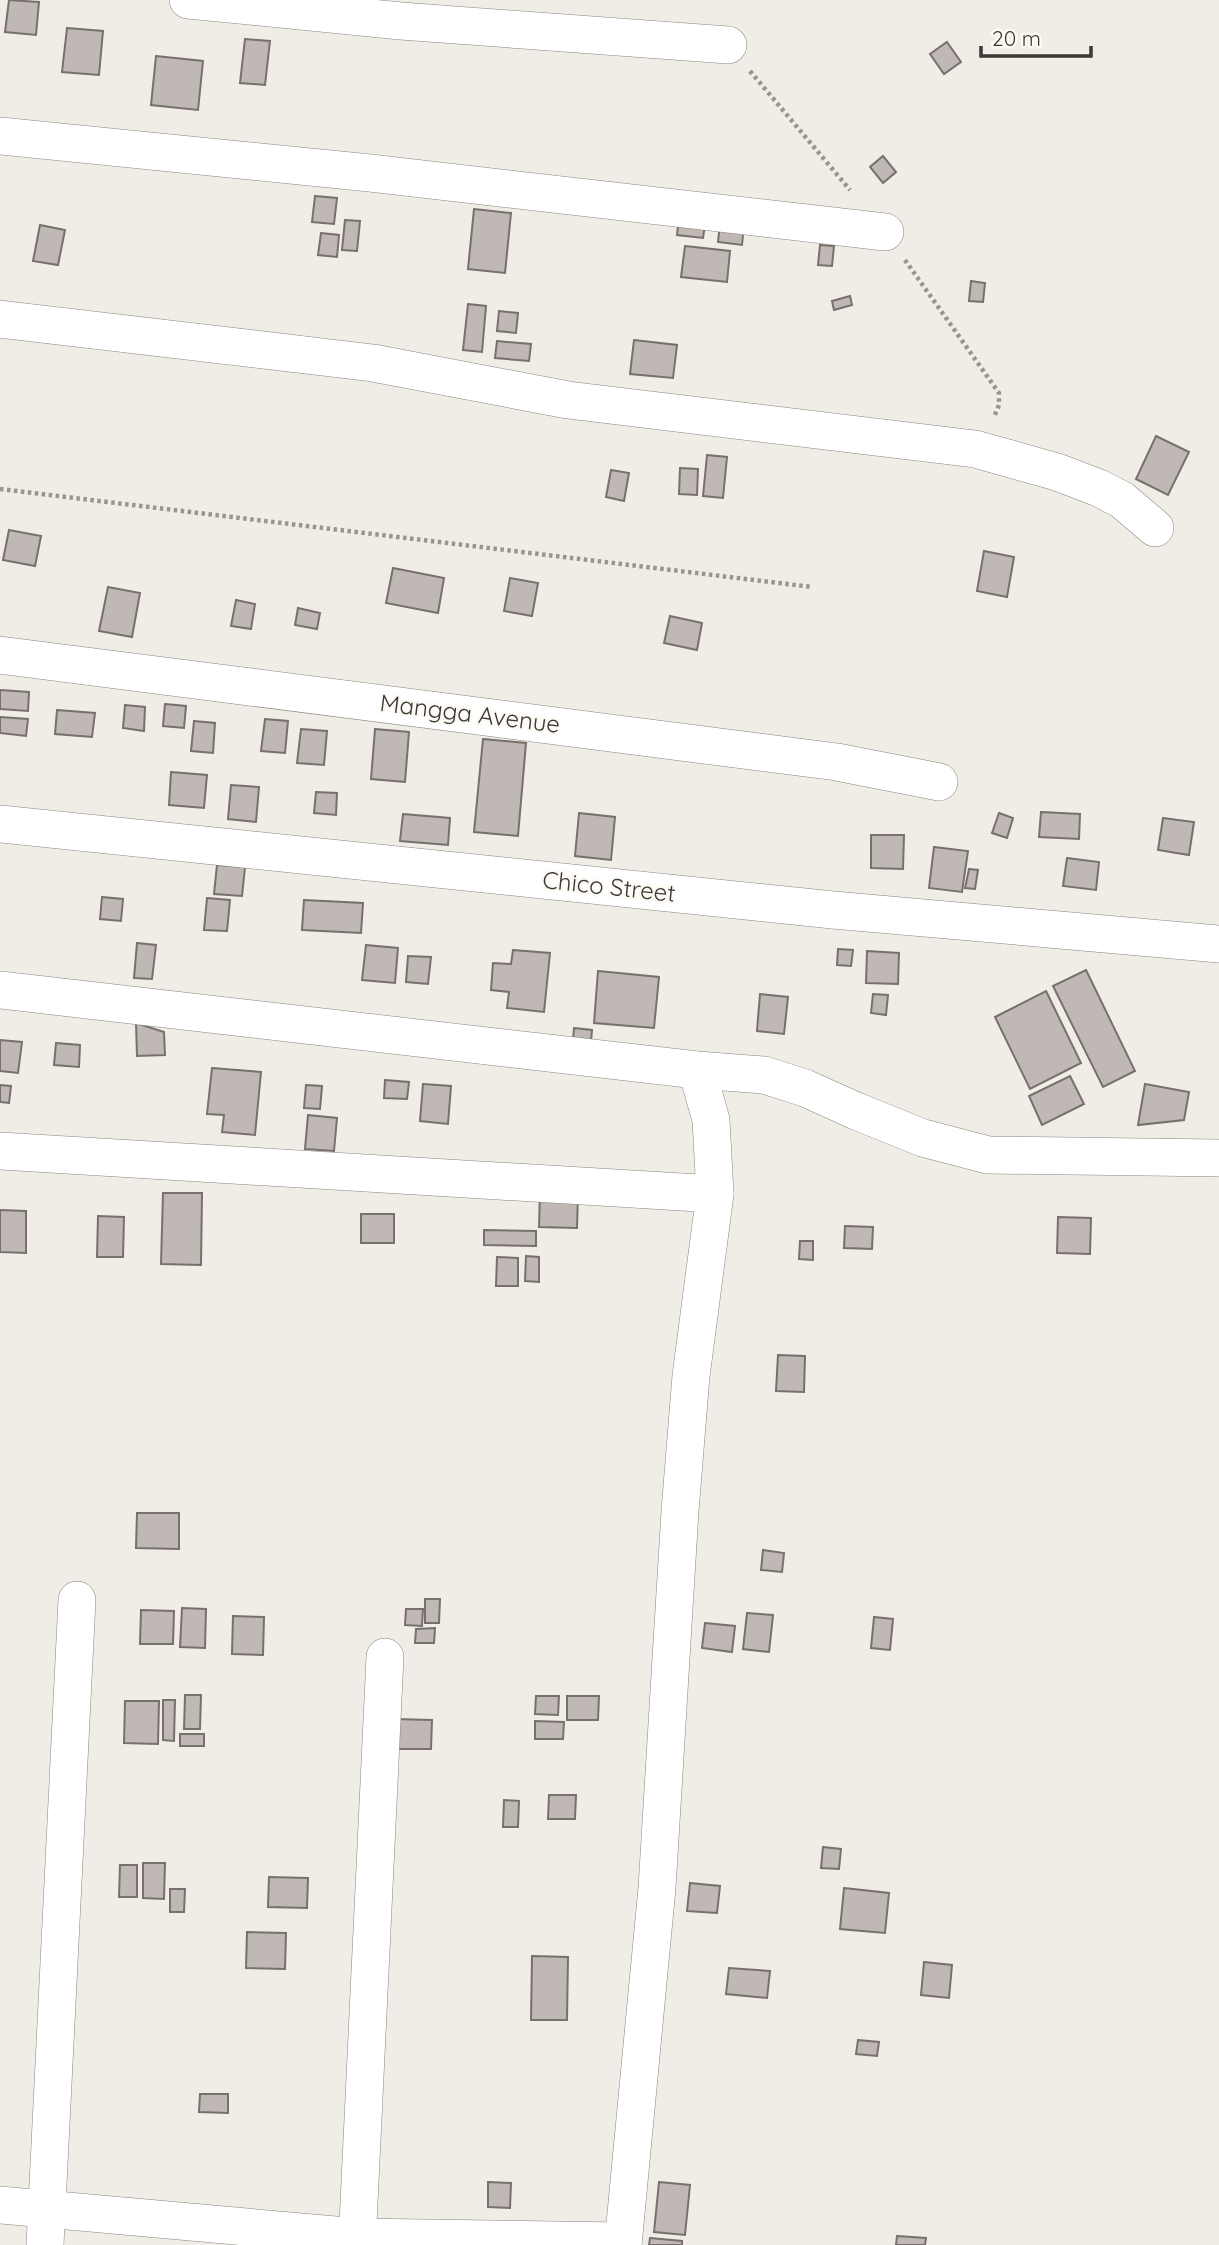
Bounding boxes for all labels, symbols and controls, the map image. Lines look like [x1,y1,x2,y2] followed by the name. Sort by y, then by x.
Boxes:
[981,14,1091,58] scale bar
[992,25,1041,51] text: 20 m
[378,687,562,739] street label: Mangga Avenue
[541,864,677,908] street label: Chico Street

